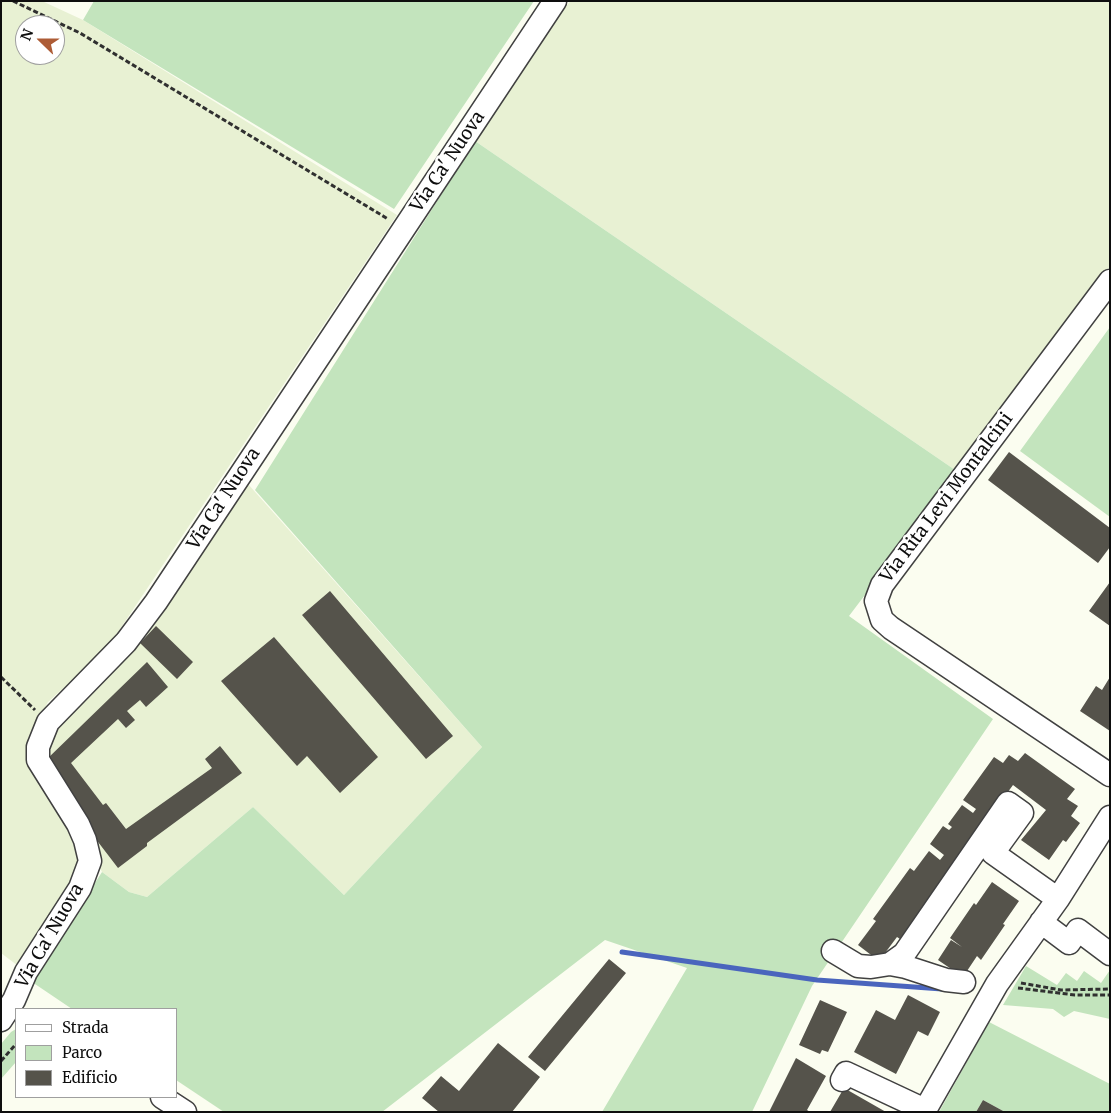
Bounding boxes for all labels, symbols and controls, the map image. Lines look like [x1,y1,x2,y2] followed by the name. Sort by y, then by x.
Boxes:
[15,15,65,65] north arrow
[17,26,37,43] text: N
[406,107,490,217] street label: Via Ca' Nuova
[876,409,1018,587] street label: Via Rita Levi Montalcini
[183,444,265,554] street label: Via Ca' Nuova
[11,880,89,992] street label: Via Ca' Nuova
[15,1008,178,1098] legend
[62,1018,109,1037] text: Strada
[62,1043,102,1062] text: Parco
[62,1068,117,1087] text: Edificio

